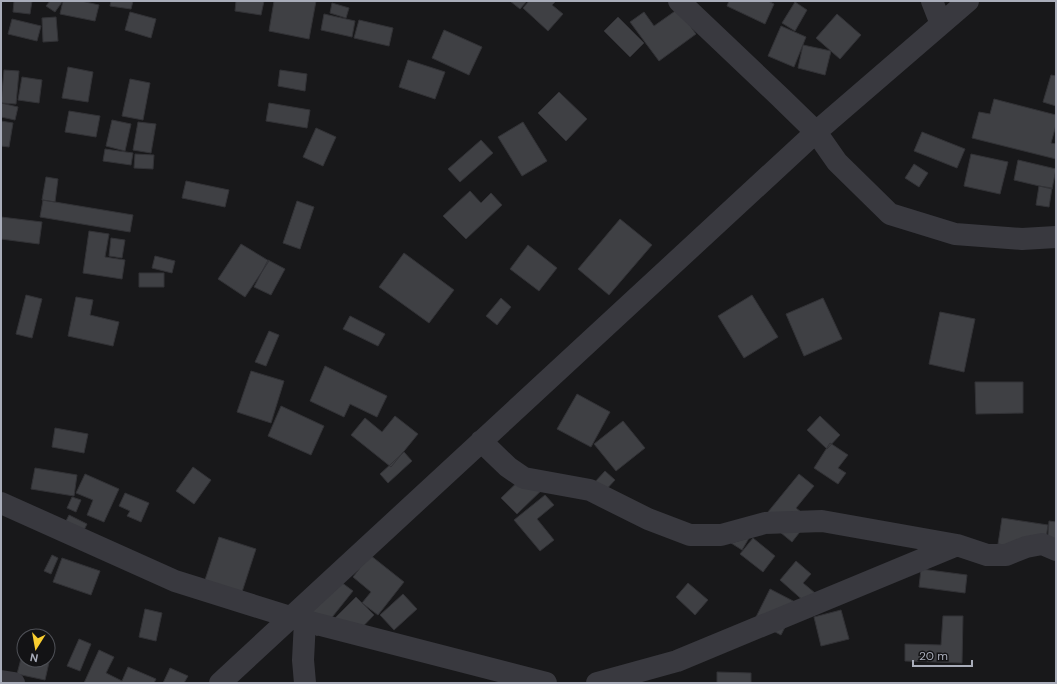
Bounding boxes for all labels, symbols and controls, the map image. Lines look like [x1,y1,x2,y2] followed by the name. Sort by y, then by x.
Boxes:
[16,628,56,668] north arrow
[913,642,972,668] scale bar
[919,648,948,664] text: 20 m
[29,650,39,665] text: N

